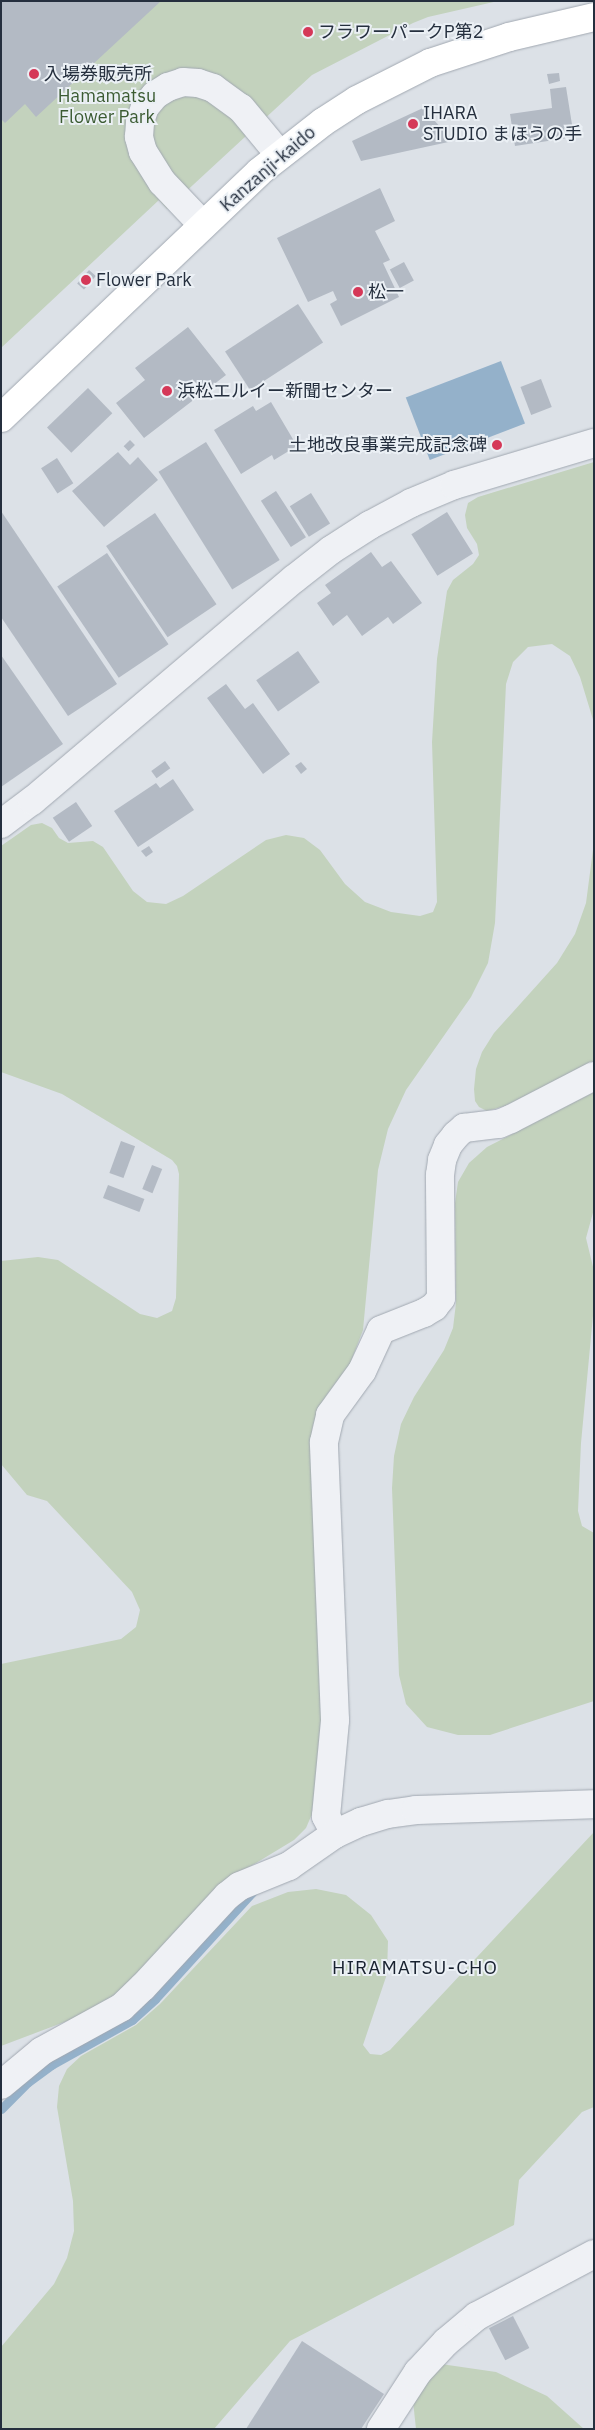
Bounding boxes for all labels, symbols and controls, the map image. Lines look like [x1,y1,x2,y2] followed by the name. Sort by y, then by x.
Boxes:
[318,21,484,43] place label: フラワーパークP第2
[302,26,314,38] marker: フラワーパークP第2
[44,63,152,85] place label: 入場券販売所
[28,68,40,80] marker: 入場券販売所
[58,86,156,128] park label: Hamamatsu Flower Park
[423,103,582,146] place label: IHARA STUDIO まほうの手
[407,118,419,130] marker: IHARA STUDIO まほうの手
[216,122,320,216] street label: Kanzanji-kaido
[96,269,192,291] place label: Flower Park
[80,274,92,286] marker: Flower Park
[368,281,404,303] place label: 松一
[352,286,364,298] marker: 松一
[177,380,393,402] place label: 浜松エルイー新聞センター
[161,385,173,397] marker: 浜松エルイー新聞センター
[289,434,487,456] place label: 土地改良事業完成記念碑
[491,439,503,451] marker: 土地改良事業完成記念碑
[330,1957,500,1979] district label: HIRAMATSU-CHO

